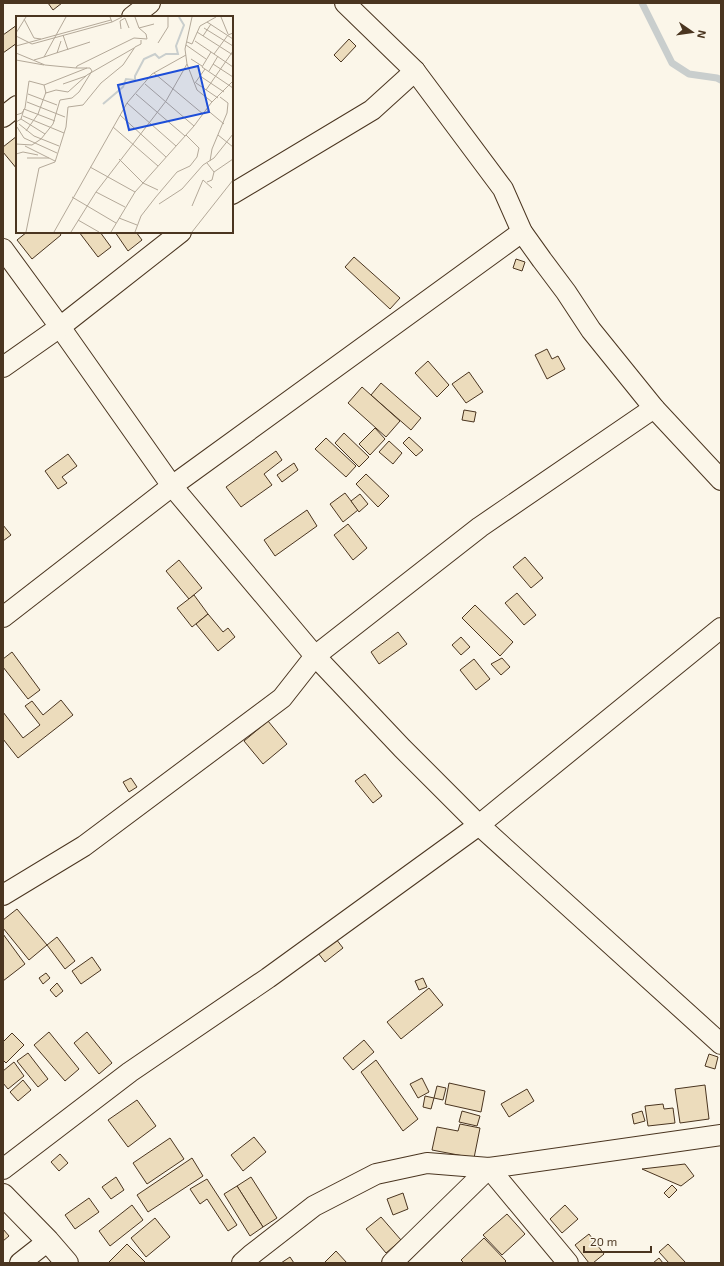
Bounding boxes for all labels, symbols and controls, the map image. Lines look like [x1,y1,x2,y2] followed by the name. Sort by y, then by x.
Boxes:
[672,12,712,52] north arrow
[16,16,233,233] inset map
[695,29,709,40] text: N
[584,1228,651,1254] scale bar
[590,1234,617,1248] text: 20 m

